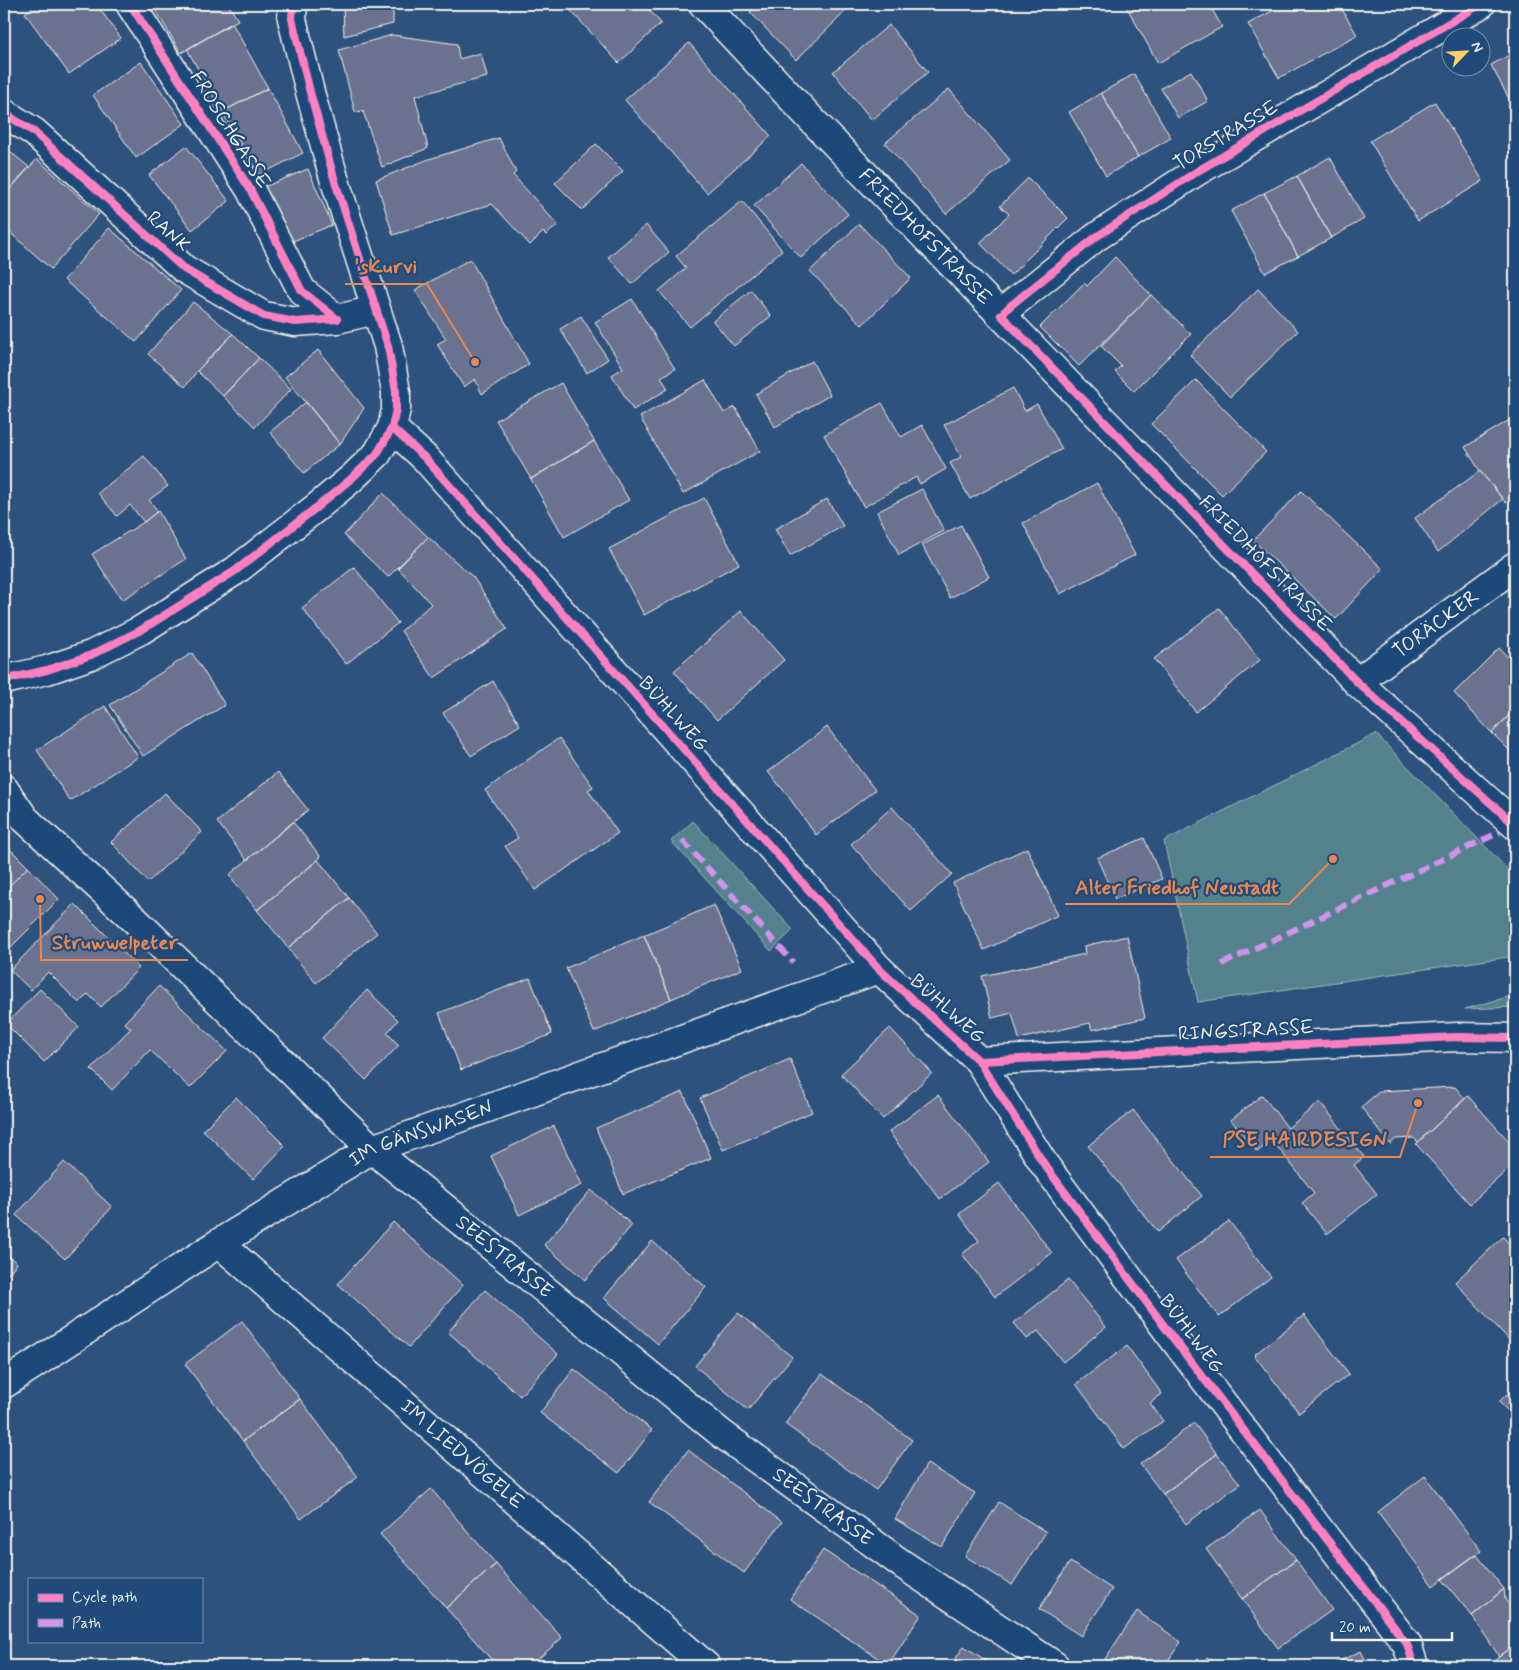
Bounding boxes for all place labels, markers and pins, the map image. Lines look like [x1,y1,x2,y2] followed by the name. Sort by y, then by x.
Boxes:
[345,248,427,284] callout: 'sKurvi
[1065,868,1289,904] callout: Alter Friedhof Neustadt
[41,924,188,960] callout: Struwwelpeter
[1210,1121,1400,1157] callout: PSE HAIRDESIGN

